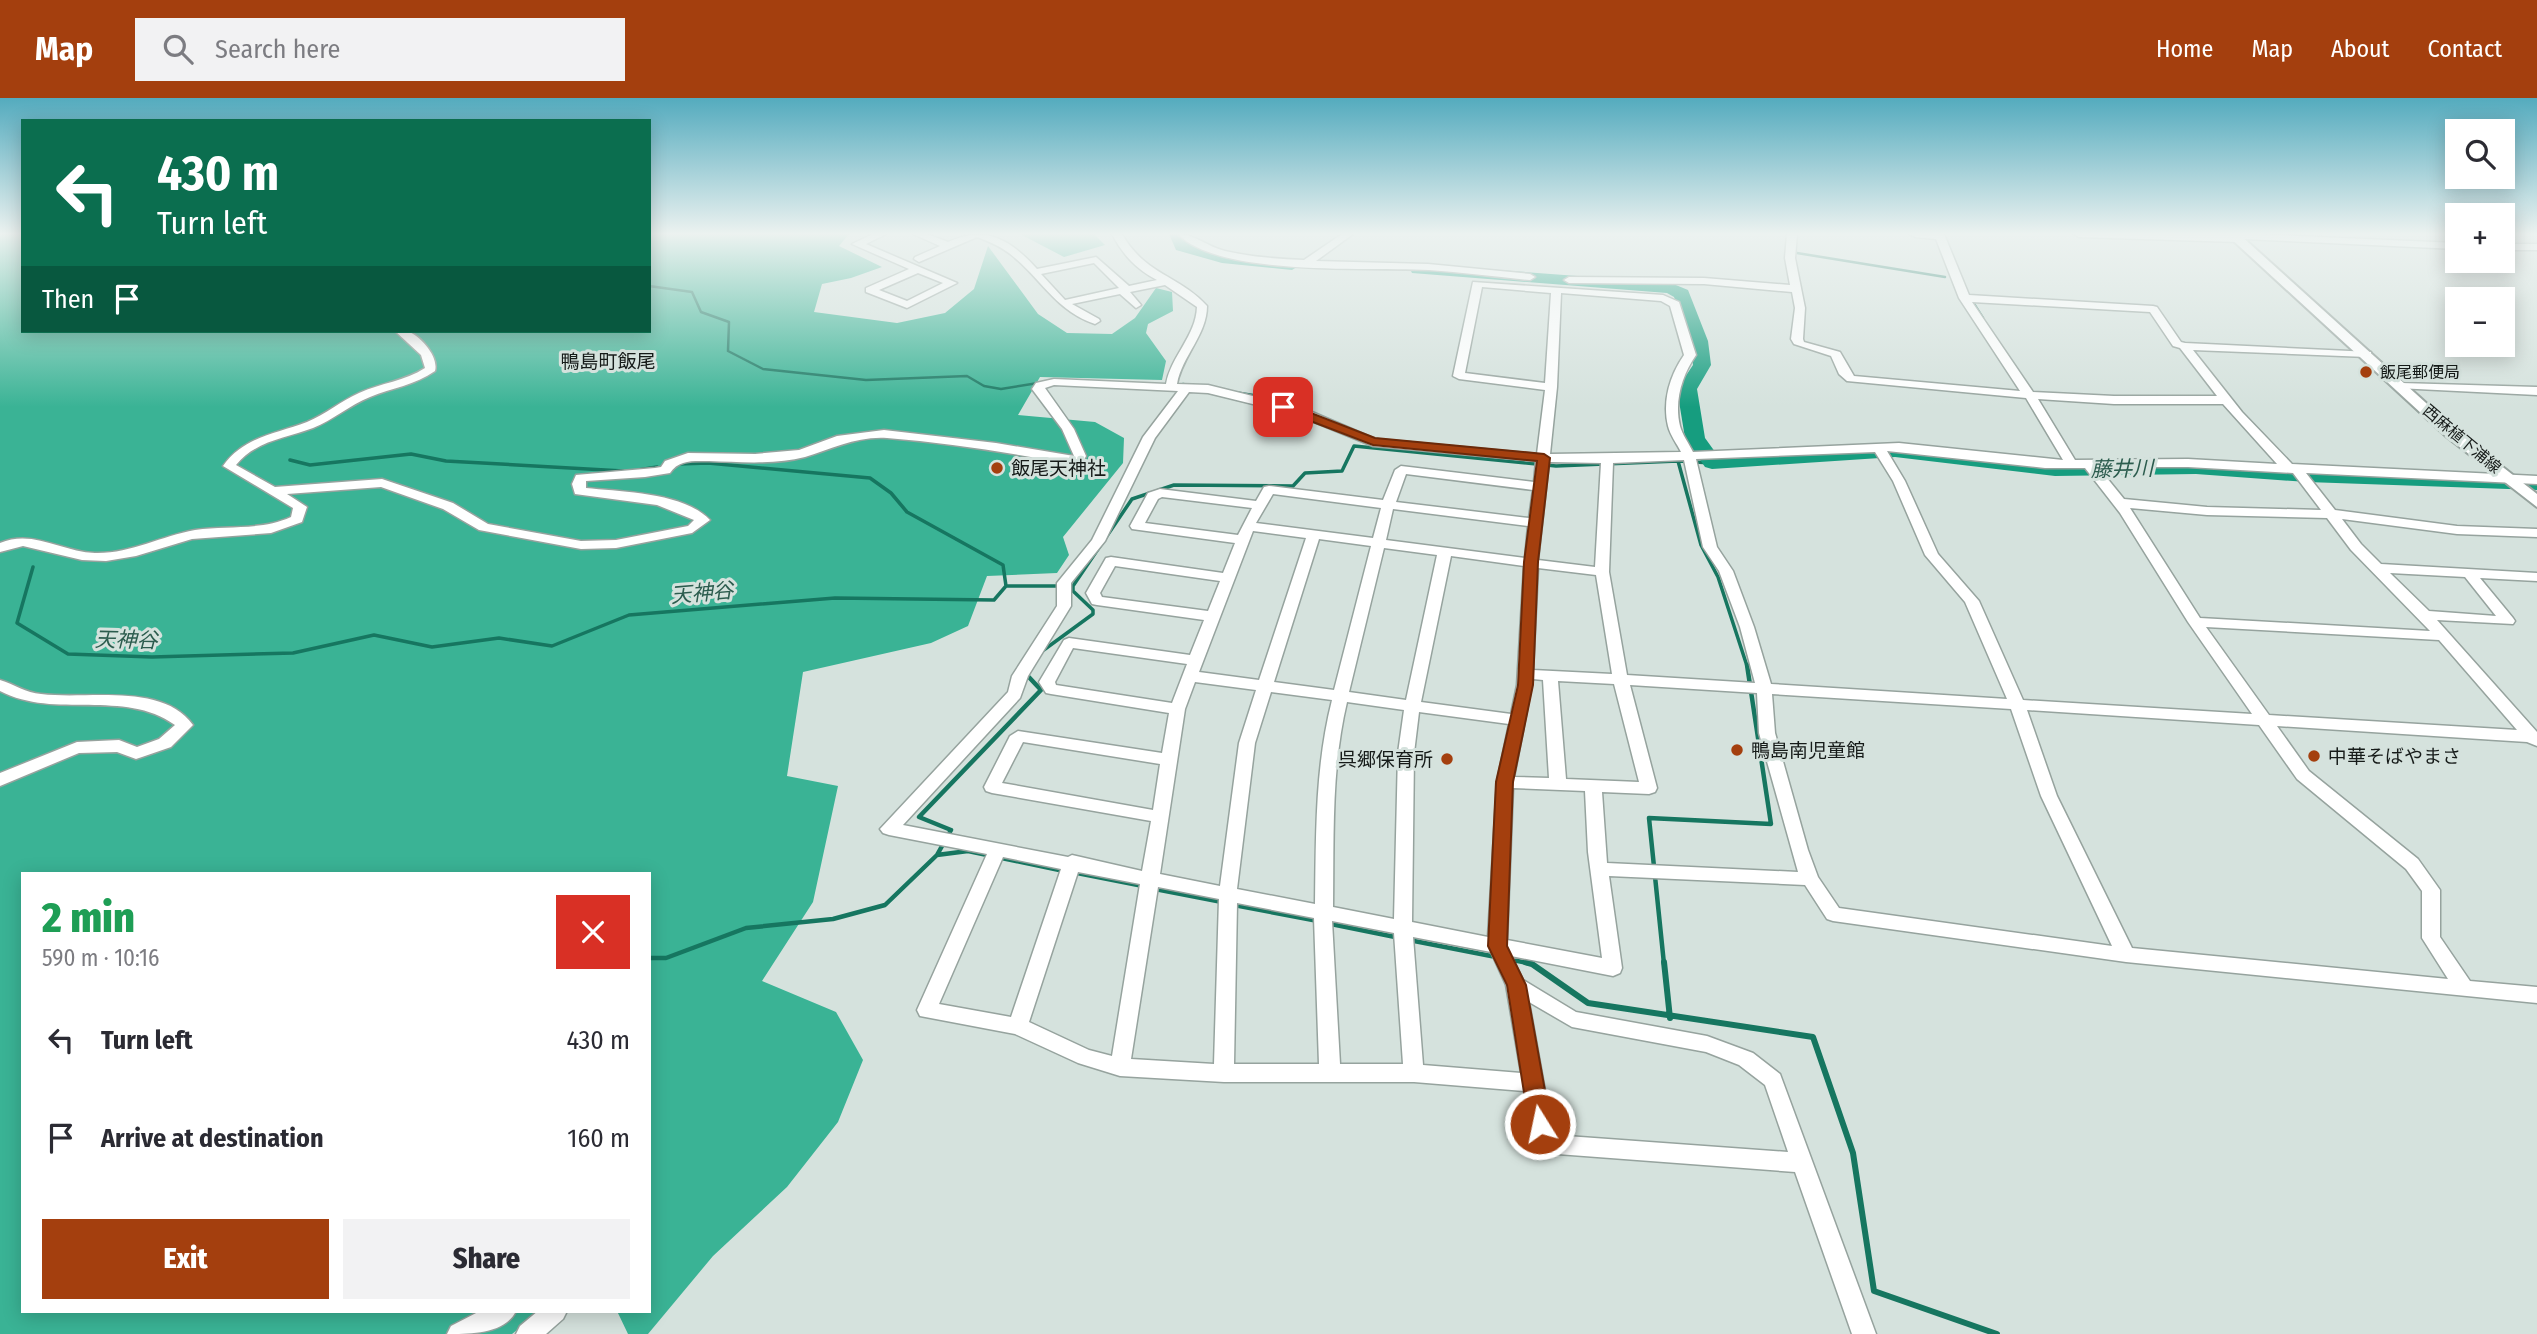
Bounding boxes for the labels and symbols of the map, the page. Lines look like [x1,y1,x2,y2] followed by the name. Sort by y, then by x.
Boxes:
[560,350,656,373] district label: 鴨島町飯尾
[2380,363,2460,382] place label: 飯尾郵便局
[2358,364,2374,380] marker: 飯尾郵便局
[1253,377,1313,437] pin
[2419,401,2505,477] street label: 西麻植下浦線
[2090,455,2156,483] water label: 藤井川
[1011,457,1106,480] place label: 飯尾天神社
[989,460,1005,476] marker: 飯尾天神社
[669,577,737,609] water label: 天神谷
[94,626,160,654] water label: 天神谷
[1751,739,1865,762] place label: 鴨島南児童館
[1729,742,1745,758] marker: 鴨島南児童館
[2328,745,2461,768] place label: 中華そばやまさ
[1338,748,1433,771] place label: 呉郷保育所
[2306,748,2322,764] marker: 中華そばやまさ
[1439,751,1455,767] marker: 呉郷保育所
[1503,1087,1577,1161] position arrow

